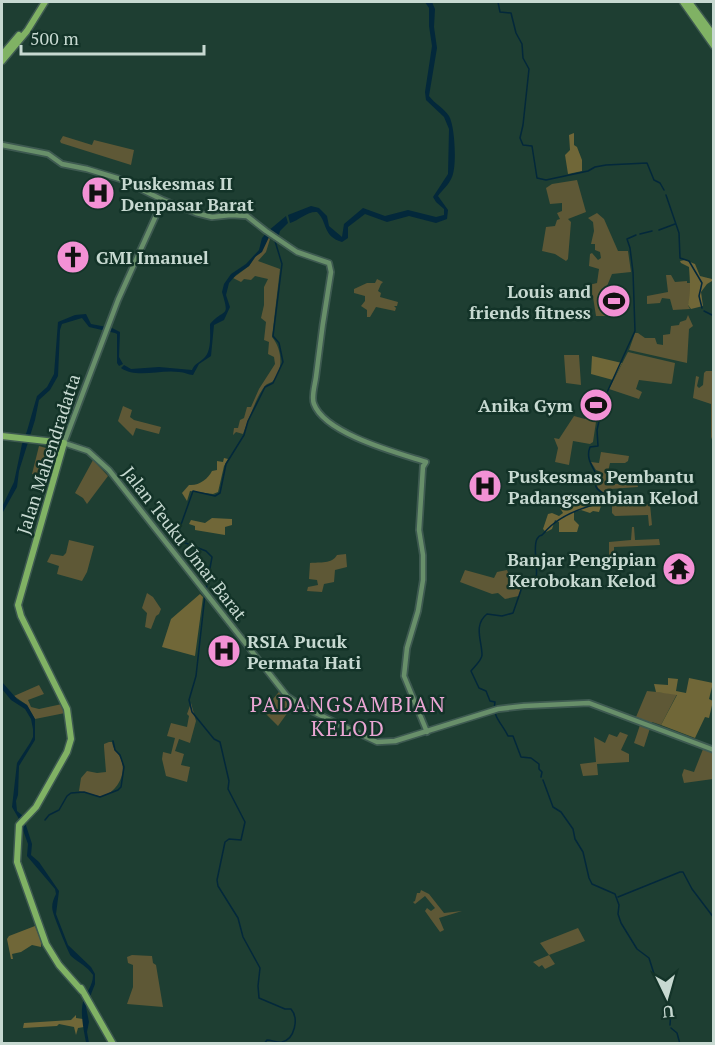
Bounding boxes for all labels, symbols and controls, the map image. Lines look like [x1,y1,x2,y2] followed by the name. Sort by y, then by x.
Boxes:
[21,18,204,56] scale bar
[30,26,79,50] text: 500 m
[121,171,254,216] place label: Puskesmas II Denpasar Barat
[80,175,116,211] hospital icon: Puskesmas II Denpasar Barat
[55,239,91,275] church icon: GMI Imanuel
[96,245,209,269] place label: GMI Imanuel
[469,279,591,324] place label: Louis and friends fitness
[596,283,632,319] sports icon: Louis and friends fitness
[11,371,85,537] street label: Jalan Mahendradatta
[578,387,614,423] sports icon: Anika Gym
[478,393,573,417] place label: Anika Gym
[117,461,253,625] street label: Jalan Teuku Umar Barat
[508,464,699,509] place label: Puskesmas Pembantu Padangsembian Kelod
[467,468,503,504] hospital icon: Puskesmas Pembantu Padangsembian Kelod
[507,547,656,592] place label: Banjar Pengipian Kerobokan Kelod
[661,551,697,587] temple icon: Banjar Pengipian Kerobokan Kelod
[247,629,361,674] place label: RSIA Pucuk Permata Hati
[206,633,242,669] hospital icon: RSIA Pucuk Permata Hati
[250,690,446,742] district label: PADANGSAMBIAN KELOD
[637,967,697,1027] north arrow
[661,1000,675,1023] text: U

